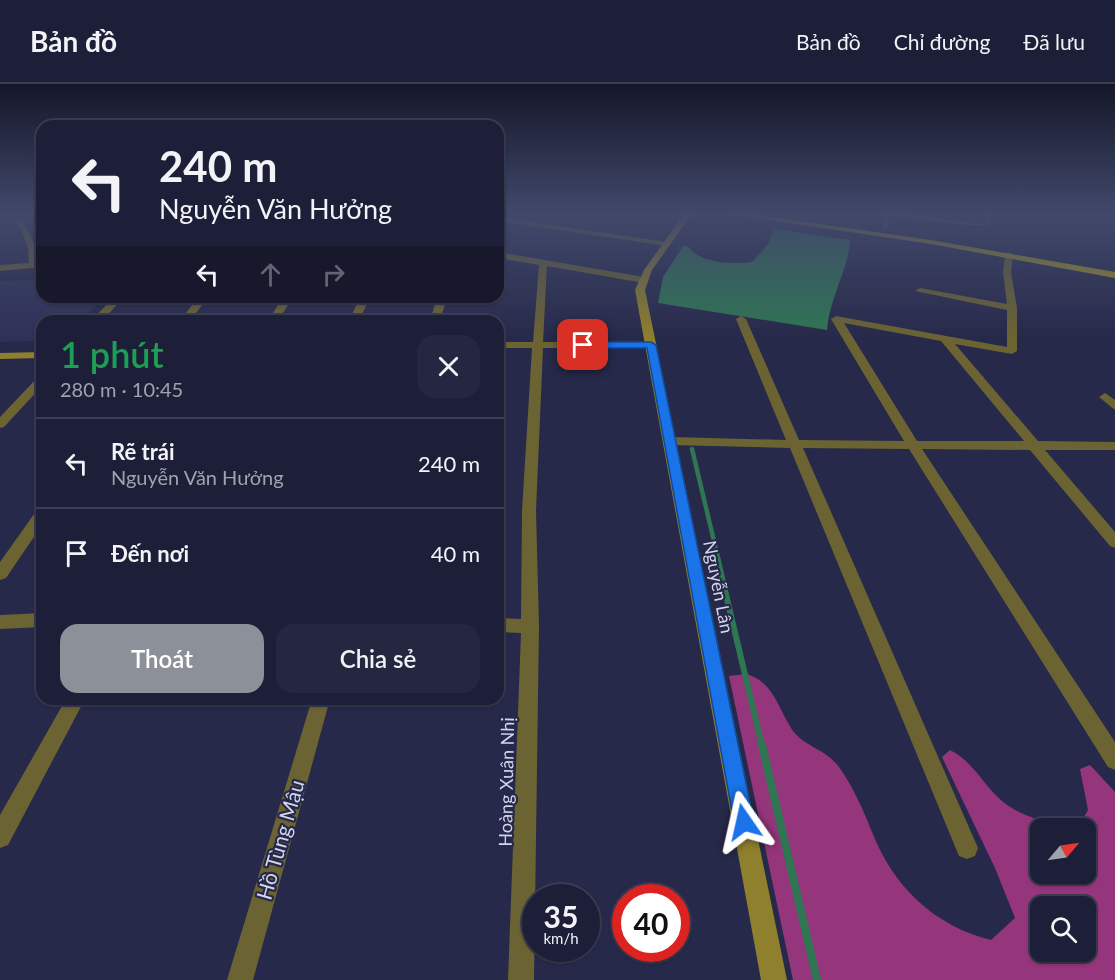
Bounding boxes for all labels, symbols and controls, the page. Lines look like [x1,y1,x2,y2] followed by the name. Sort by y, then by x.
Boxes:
[30,24,117,58] text: Bản đồ
[796,29,861,54] text: Bản đồ
[894,29,990,54] text: Chỉ đường
[1023,29,1085,54] text: Đã lưu
[159,141,277,191] text: 240 m
[60,144,138,222] icon: left
[159,192,392,225] text: Nguyễn Văn Hưởng
[191,258,224,291] icon: left
[254,258,287,291] icon: ahead
[317,258,350,291] icon: right
[557,319,608,370] pin
[566,328,599,361] icon: arrive
[60,332,164,376] text: 1 phút
[417,335,480,398] button: close
[60,377,183,401] text: 280 m · 10:45
[111,438,175,465] text: Rẽ trái
[60,447,93,480] icon: left
[418,450,480,477] text: 240 m
[111,465,284,489] text: Nguyễn Văn Hưởng
[60,537,93,570] icon: arrive
[699,538,739,635] street label: Nguyễn Lân
[111,540,189,567] text: Đến nơi
[431,540,480,567] text: 40 m
[60,624,264,693] button: Thoát
[276,624,480,693] button: Chia sẻ
[494,717,518,847] street label: Hoàng Xuân Nhị
[251,777,309,902] street label: Hồ Tùng Mậu
[712,790,776,854] position arrow
[1030,818,1096,884] north arrow
[1030,818,1096,962] map controls
[612,884,690,962] speed limit sign: 40
[1030,896,1096,962] button: search
[544,898,578,934] text: 35
[543,929,579,947] text: km/h

